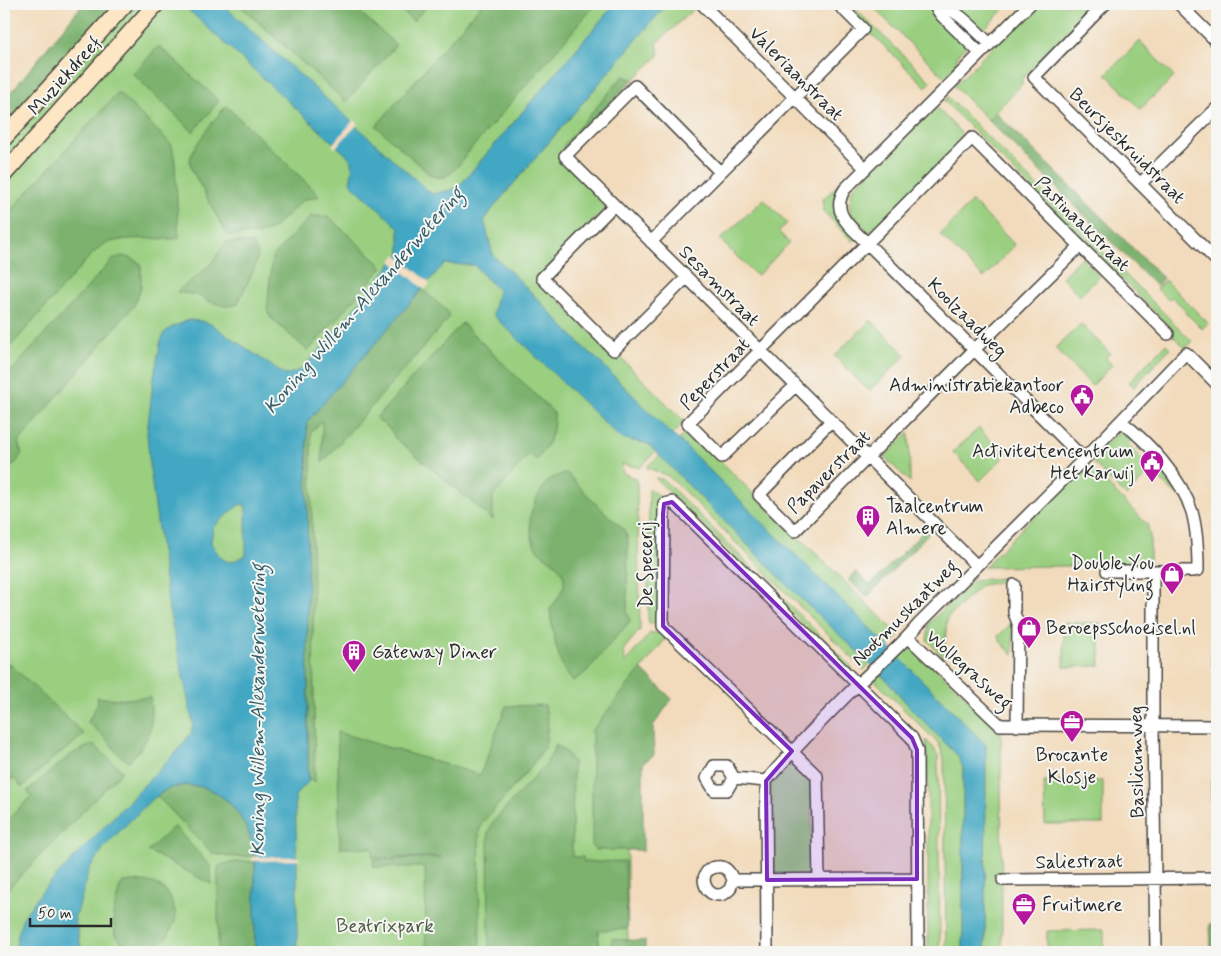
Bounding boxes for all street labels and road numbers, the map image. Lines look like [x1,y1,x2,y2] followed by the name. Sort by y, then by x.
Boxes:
[743,21,849,127] street label: Valeriaanstraat
[23,31,107,121] street label: Muziekdreef
[1063,82,1191,210] street label: Beursjeskruidstraat
[1029,171,1135,277] street label: Pastinaakstraat
[673,240,765,332] street label: Sesamstraat
[920,273,1012,365] street label: Koolzaadweg
[674,332,756,416] street label: Peperstraat
[782,425,876,519] street label: Papaverstraat
[634,522,660,608] street label: De Specerij
[846,554,966,674] street label: Nootmuskaatweg
[918,624,1018,718] street label: Wollegrasweg
[1124,706,1151,818] street label: Basilicumweg
[1035,849,1123,875] street label: Saliestraat

